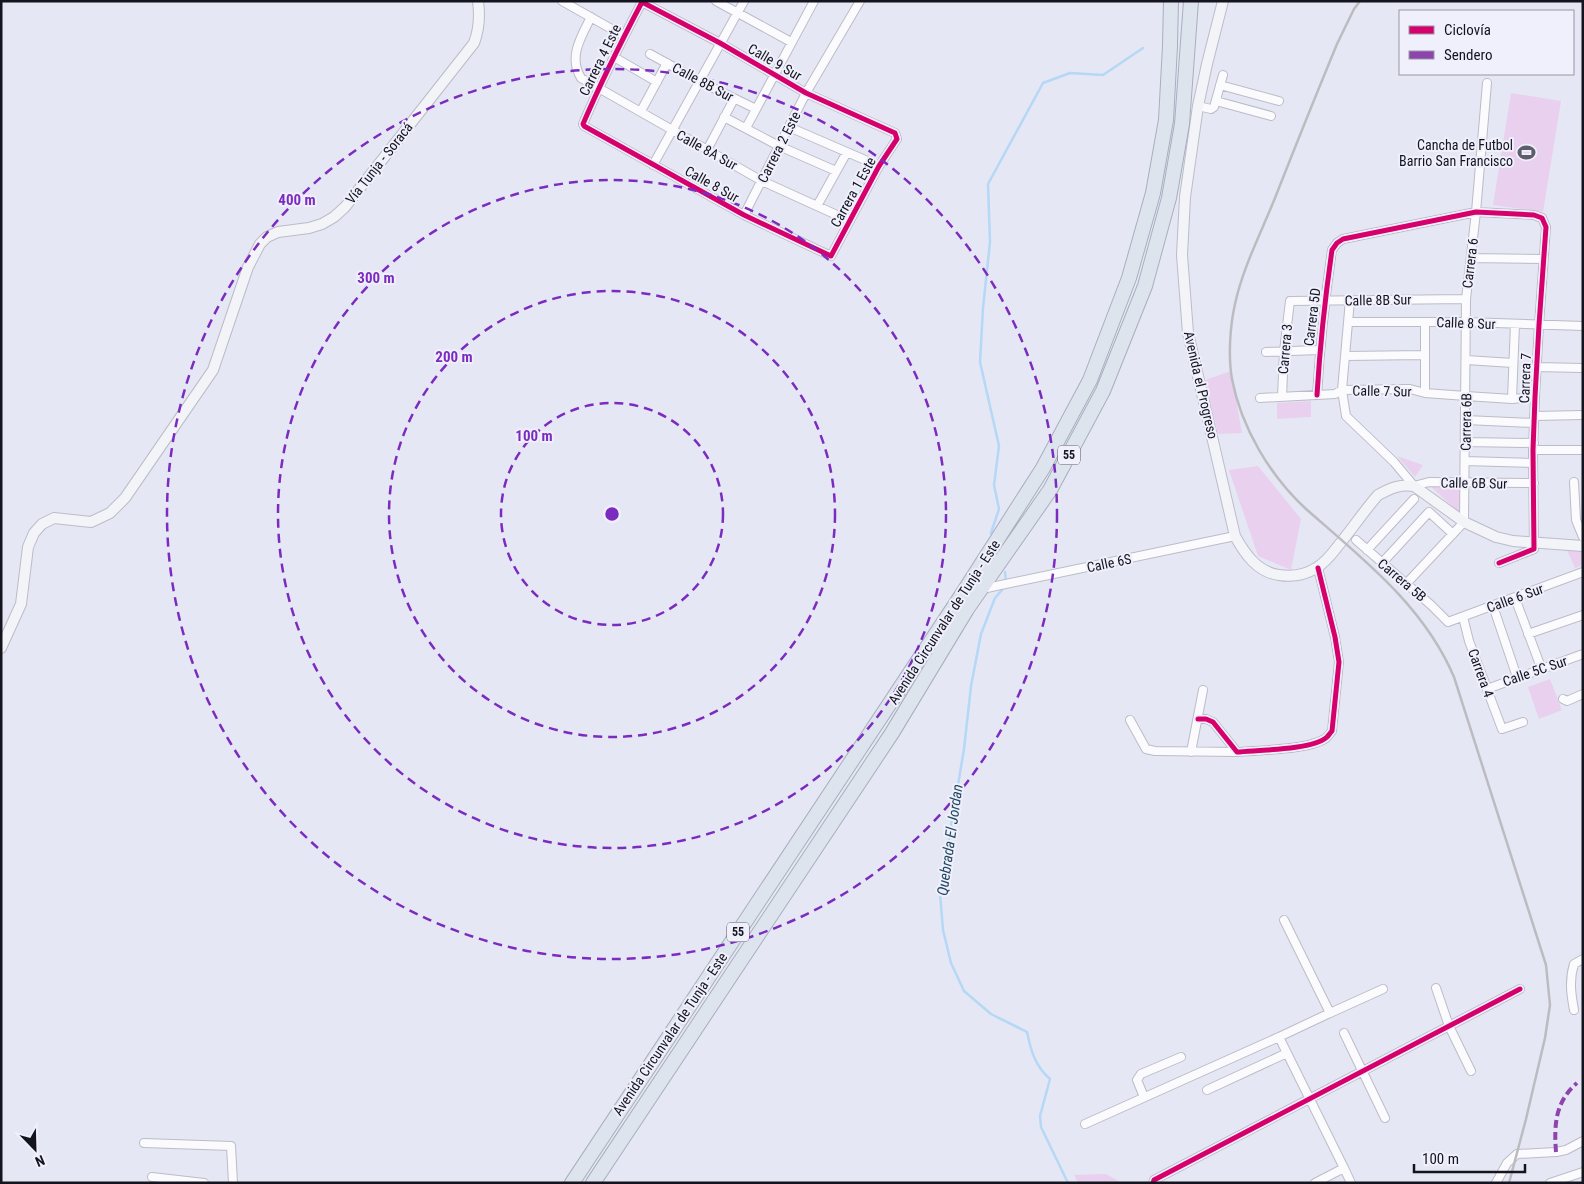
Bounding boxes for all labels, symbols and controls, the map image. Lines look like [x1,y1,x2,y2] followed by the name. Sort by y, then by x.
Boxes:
[1399,10,1574,75] legend
[576,21,624,98] street label: Carrera 4 Este
[1444,21,1491,39] text: Ciclovía
[745,40,805,84] street label: Calle 9 Sur
[1444,46,1493,64] text: Sendero
[670,59,736,105] street label: Calle 8B Sur
[754,108,804,185] street label: Carrera 2 Este
[342,119,416,207] street label: Vía Tunja - Soracá
[674,127,740,173] street label: Calle 8A Sur
[1399,137,1513,169] place label: Cancha de Futbol Barrio San Francisco
[1517,143,1537,163] sports icon: Cancha de Futbol Barrio San Francisco
[827,154,879,230] street label: Carrera 1 Este
[682,163,742,205] street label: Calle 8 Sur
[278,191,316,209] text: 400 m
[1459,237,1481,289] street label: Carrera 6
[357,269,395,287] text: 300 m
[1300,287,1324,347] street label: Carrera 5D
[1344,291,1412,309] street label: Calle 8B Sur
[1436,314,1496,332] street label: Calle 8 Sur
[1275,323,1295,375] street label: Carrera 3
[1181,330,1221,440] street label: Avenida el Progreso
[435,348,473,366] text: 200 m
[1516,352,1534,403] street label: Carrera 7
[1352,382,1412,400] street label: Calle 7 Sur
[1457,393,1475,451] street label: Carrera 6B
[515,427,553,445] text: 100 m
[1058,446,1080,464] road number: 55
[1440,474,1508,492] street label: Calle 6B Sur
[603,505,621,523] centre of rings
[885,536,1003,707] street label: Avenida Circunvalar de Tunja - Este
[1085,550,1133,576] street label: Calle 6S
[1375,555,1429,605] street label: Carrera 5B
[1484,580,1546,616] street label: Calle 6 Sur
[1465,647,1497,700] street label: Carrera 4
[1501,652,1569,690] street label: Calle 5C Sur
[933,783,967,897] water label: Quebrada El Jordan
[727,922,749,942] road number: 55
[609,949,731,1118] street label: Avenida Circunvalar de Tunja - Este
[10,1124,60,1174] north arrow
[1414,1142,1525,1174] scale bar
[1422,1150,1459,1168] text: 100 m
[33,1152,47,1170] text: N

